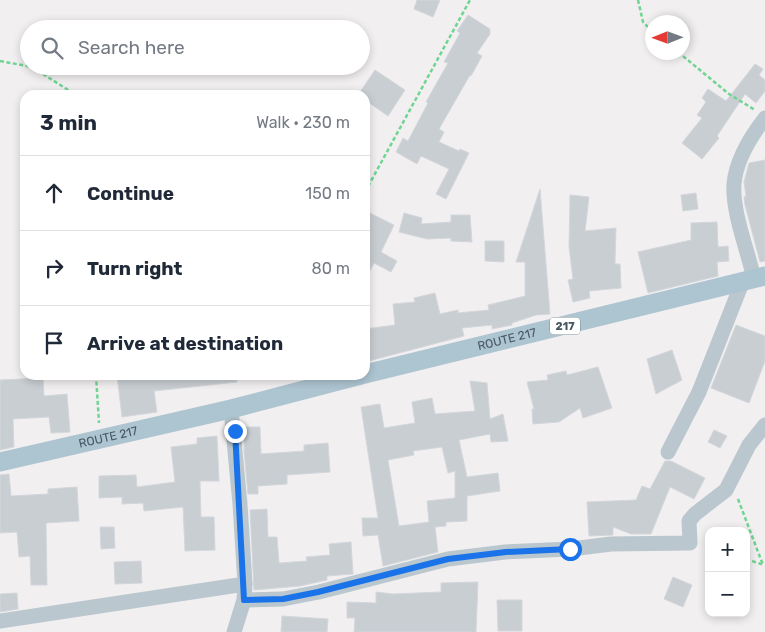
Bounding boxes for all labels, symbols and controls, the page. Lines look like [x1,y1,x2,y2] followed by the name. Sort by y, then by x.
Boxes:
[645,15,690,60] north arrow
[20,20,370,75] search box
[38,34,66,62] icon: search
[78,36,185,59] text: Search here
[40,110,97,135] text: 3 min
[256,113,350,132] text: Walk · 230 m
[40,179,68,207] icon: ahead
[87,182,174,205] text: Continue
[305,184,350,203] text: 150 m
[40,254,68,282] icon: right
[87,257,182,280] text: Turn right
[312,259,350,278] text: 80 m
[550,318,580,334] road number: 217
[476,325,538,353] street label: ROUTE 217
[40,329,68,357] icon: arrive
[87,332,283,355] text: Arrive at destination
[224,420,247,443] route end
[77,424,139,451] street label: ROUTE 217
[705,527,750,617] map controls
[705,527,750,572] button: +
[559,538,582,561] route start
[705,572,750,617] button: −

